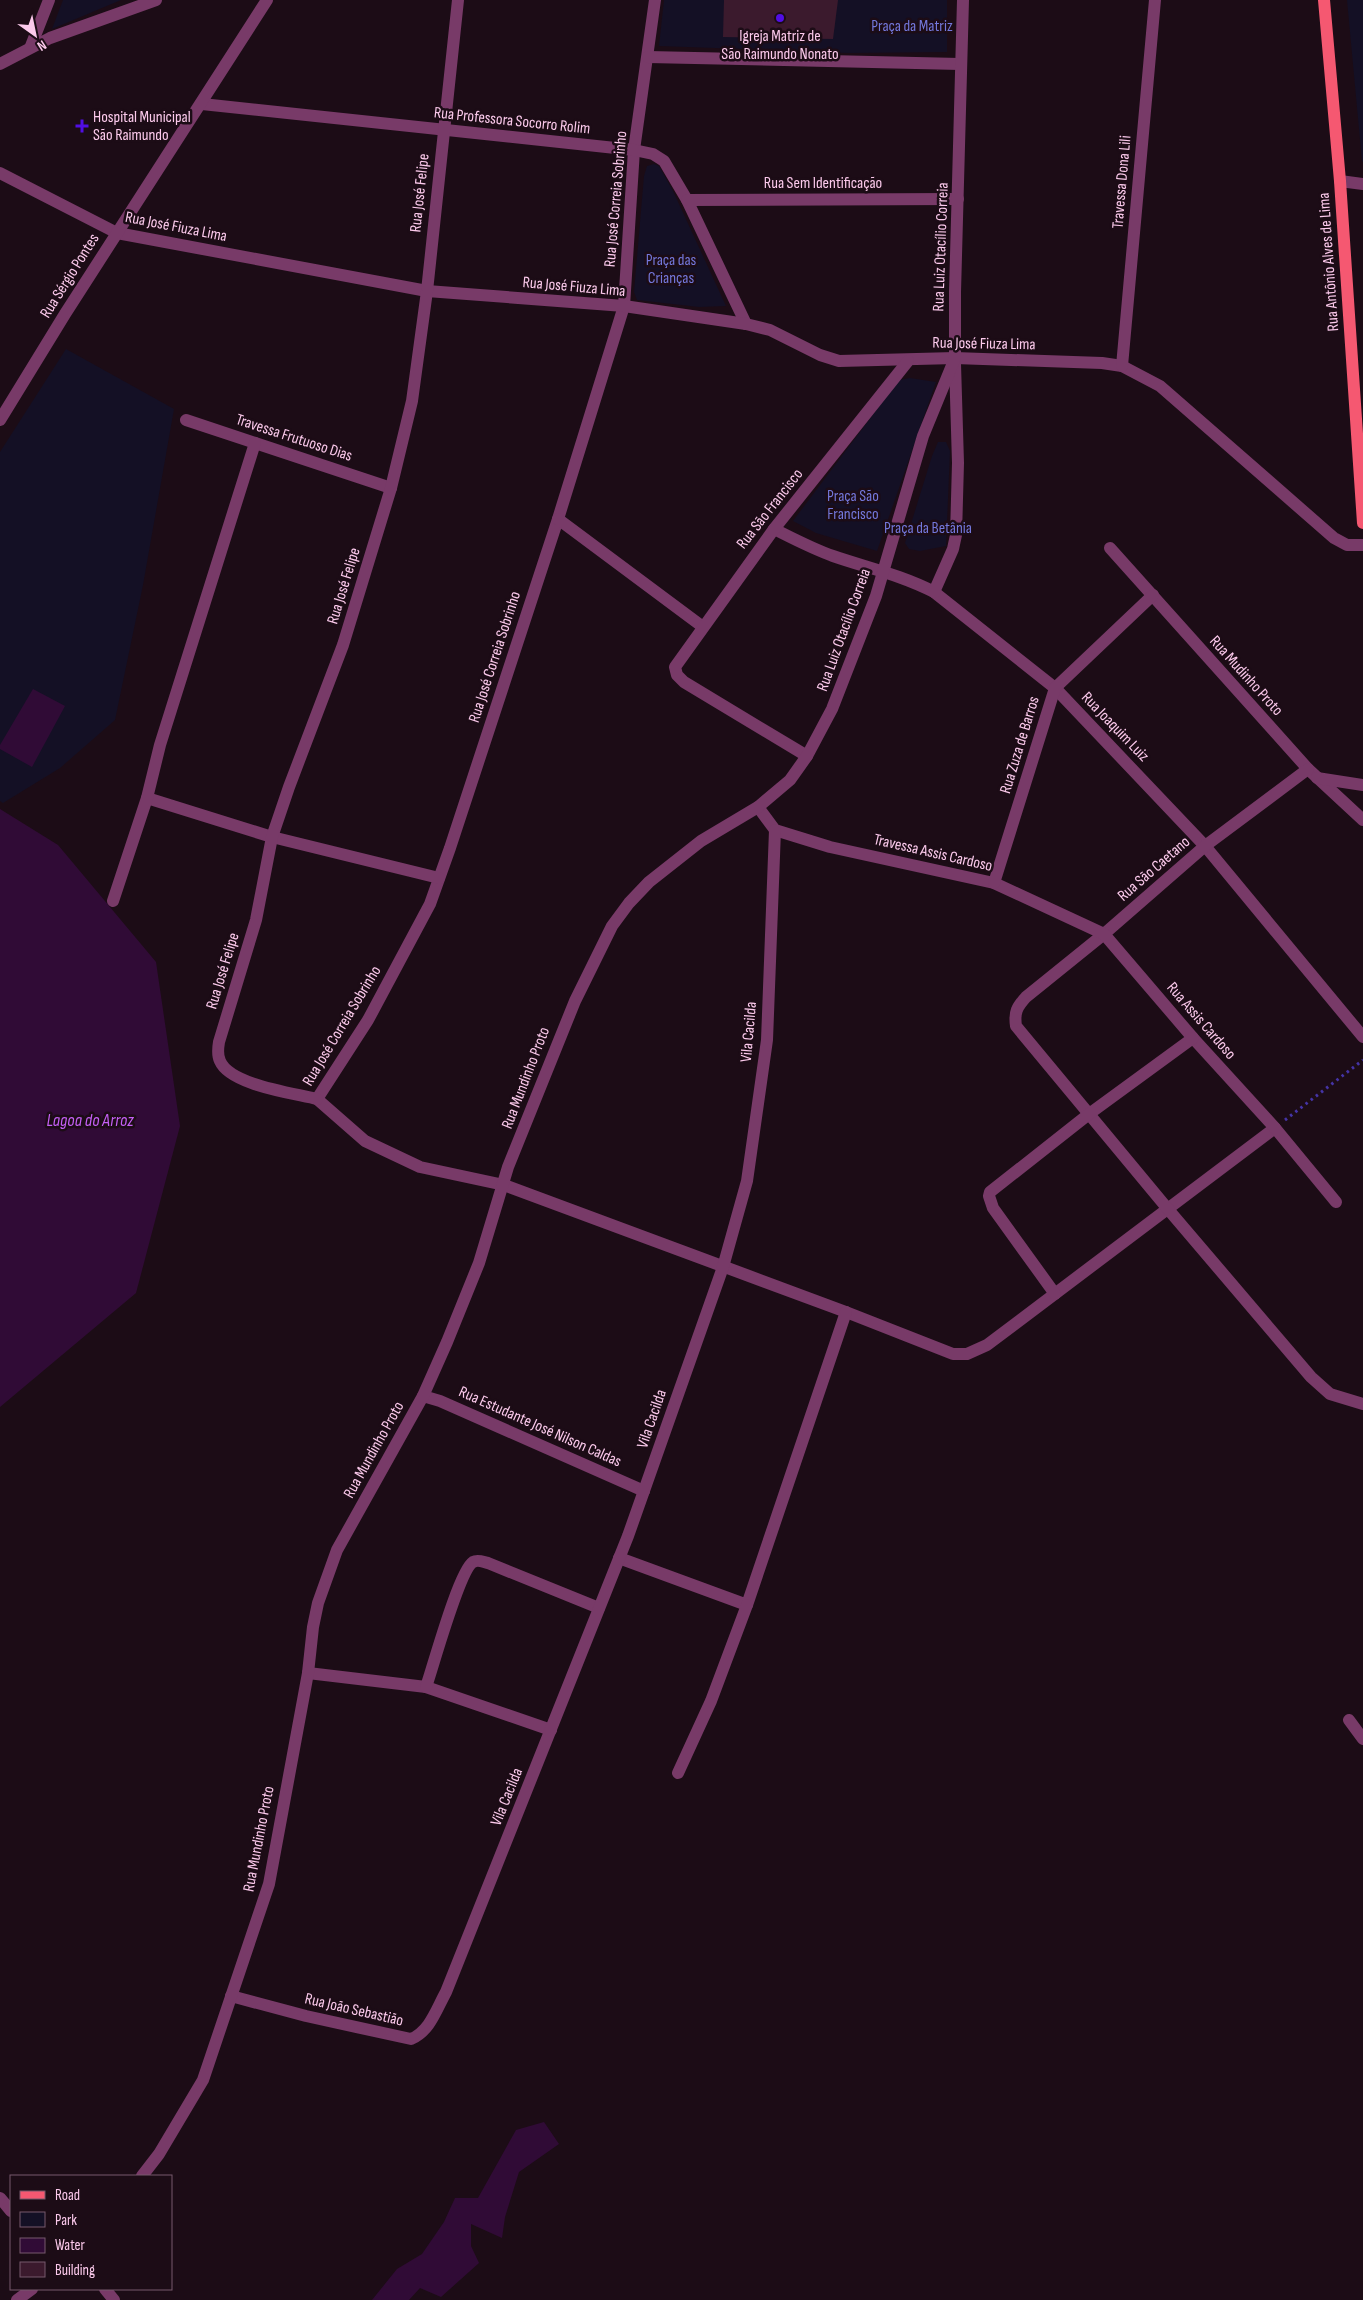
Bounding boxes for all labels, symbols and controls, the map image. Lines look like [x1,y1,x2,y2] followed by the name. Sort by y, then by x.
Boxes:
[10,10,60,60] north arrow
[774,12,786,24] marker: Igreja Matriz de São Raimundo Nonato
[871,17,953,36] park label: Praça da Matriz
[721,27,839,64] place label: Igreja Matriz de São Raimundo Nonato
[34,36,50,55] text: N
[433,103,591,139] street label: Rua Professora Socorro Rolim
[93,108,191,145] place label: Hospital Municipal São Raimundo
[75,119,89,133] marker: Hospital Municipal São Raimundo
[601,130,631,268] street label: Rua José Correia Sobrinho
[1108,135,1136,229] street label: Travessa Dona Lili
[406,153,434,233] street label: Rua José Felipe
[764,174,882,193] street label: Rua Sem Identificação
[929,182,953,312] street label: Rua Luiz Otacílio Correia
[1315,192,1343,332] street label: Rua Antônio Alves de Lima
[124,208,228,246] street label: Rua José Fiuza Lima
[36,230,104,322] street label: Rua Sérgio Pontes
[646,251,697,288] park label: Praça das Crianças
[522,273,626,301] street label: Rua José Fiuza Lima
[932,334,1036,354] street label: Rua José Fiuza Lima
[233,410,355,466] street label: Travessa Frutuoso Dias
[733,465,807,553] street label: Rua São Francisco
[827,487,879,524] park label: Praça São Francisco
[884,519,972,538] park label: Praça da Betânia
[323,545,365,627] street label: Rua José Felipe
[813,566,875,694] street label: Rua Luiz Otacílio Correia
[465,589,525,725] street label: Rua José Correia Sobrinho
[1205,632,1287,720] street label: Rua Mudinho Proto
[1077,688,1153,766] street label: Rua Joaquim Luiz
[996,694,1044,796] street label: Rua Zuza de Barros
[872,830,994,876] street label: Travessa Assis Cardoso
[1114,832,1194,906] street label: Rua São Caetano
[202,930,244,1012] street label: Rua José Felipe
[299,962,385,1090] street label: Rua José Correia Sobrinho
[1162,979,1240,1063] street label: Rua Assis Cardoso
[737,1001,761,1063] street label: Vila Cacilda
[498,1024,554,1132] street label: Rua Mundinho Proto
[46,1110,134,1131] water label: Lagoa do Arroz
[456,1383,624,1472] street label: Rua Estudante José Nilson Caldas
[633,1387,671,1451] street label: Vila Cacilda
[340,1398,408,1502] street label: Rua Mundinho Proto
[487,1765,527,1829] street label: Vila Cacilda
[239,1784,279,1894] street label: Rua Mundinho Proto
[303,1989,405,2031] street label: Rua João Sebastião
[10,2175,172,2290] legend
[55,2186,80,2205] text: Road
[55,2211,77,2230] text: Park
[55,2236,86,2255] text: Water
[55,2261,95,2280] text: Building

